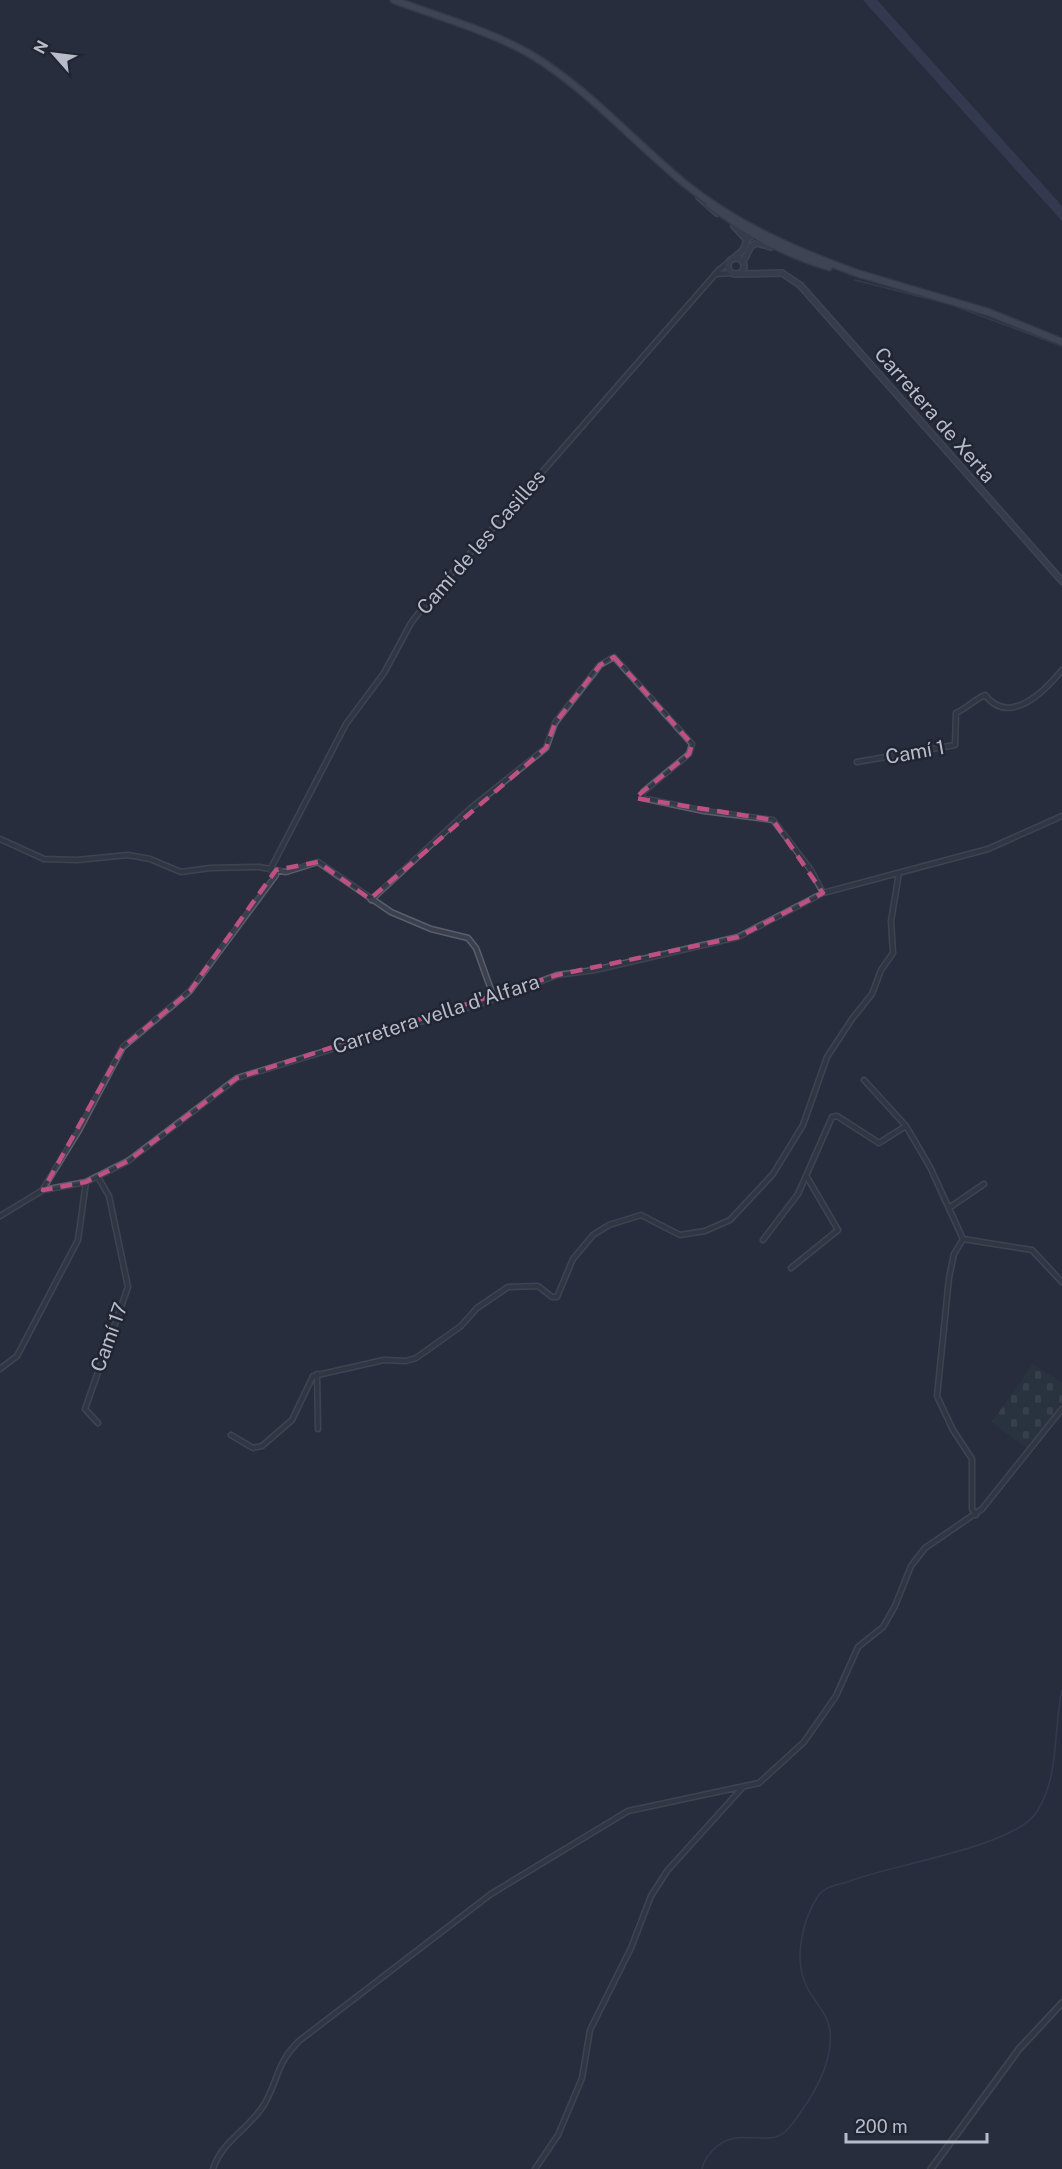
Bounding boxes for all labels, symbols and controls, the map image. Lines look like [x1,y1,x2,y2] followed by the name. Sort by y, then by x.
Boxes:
[24,24,84,84] north arrow
[30,37,53,57] text: N
[870,342,1000,488] street label: Carretera de Xerta
[412,465,550,619] street label: Camí de les Casilles
[883,735,947,769] street label: Camí 1
[330,969,542,1059] street label: Carretera vella d'Alfara
[85,1299,133,1375] street label: Camí 17
[846,2106,987,2144] scale bar
[855,2116,908,2137] text: 200 m

